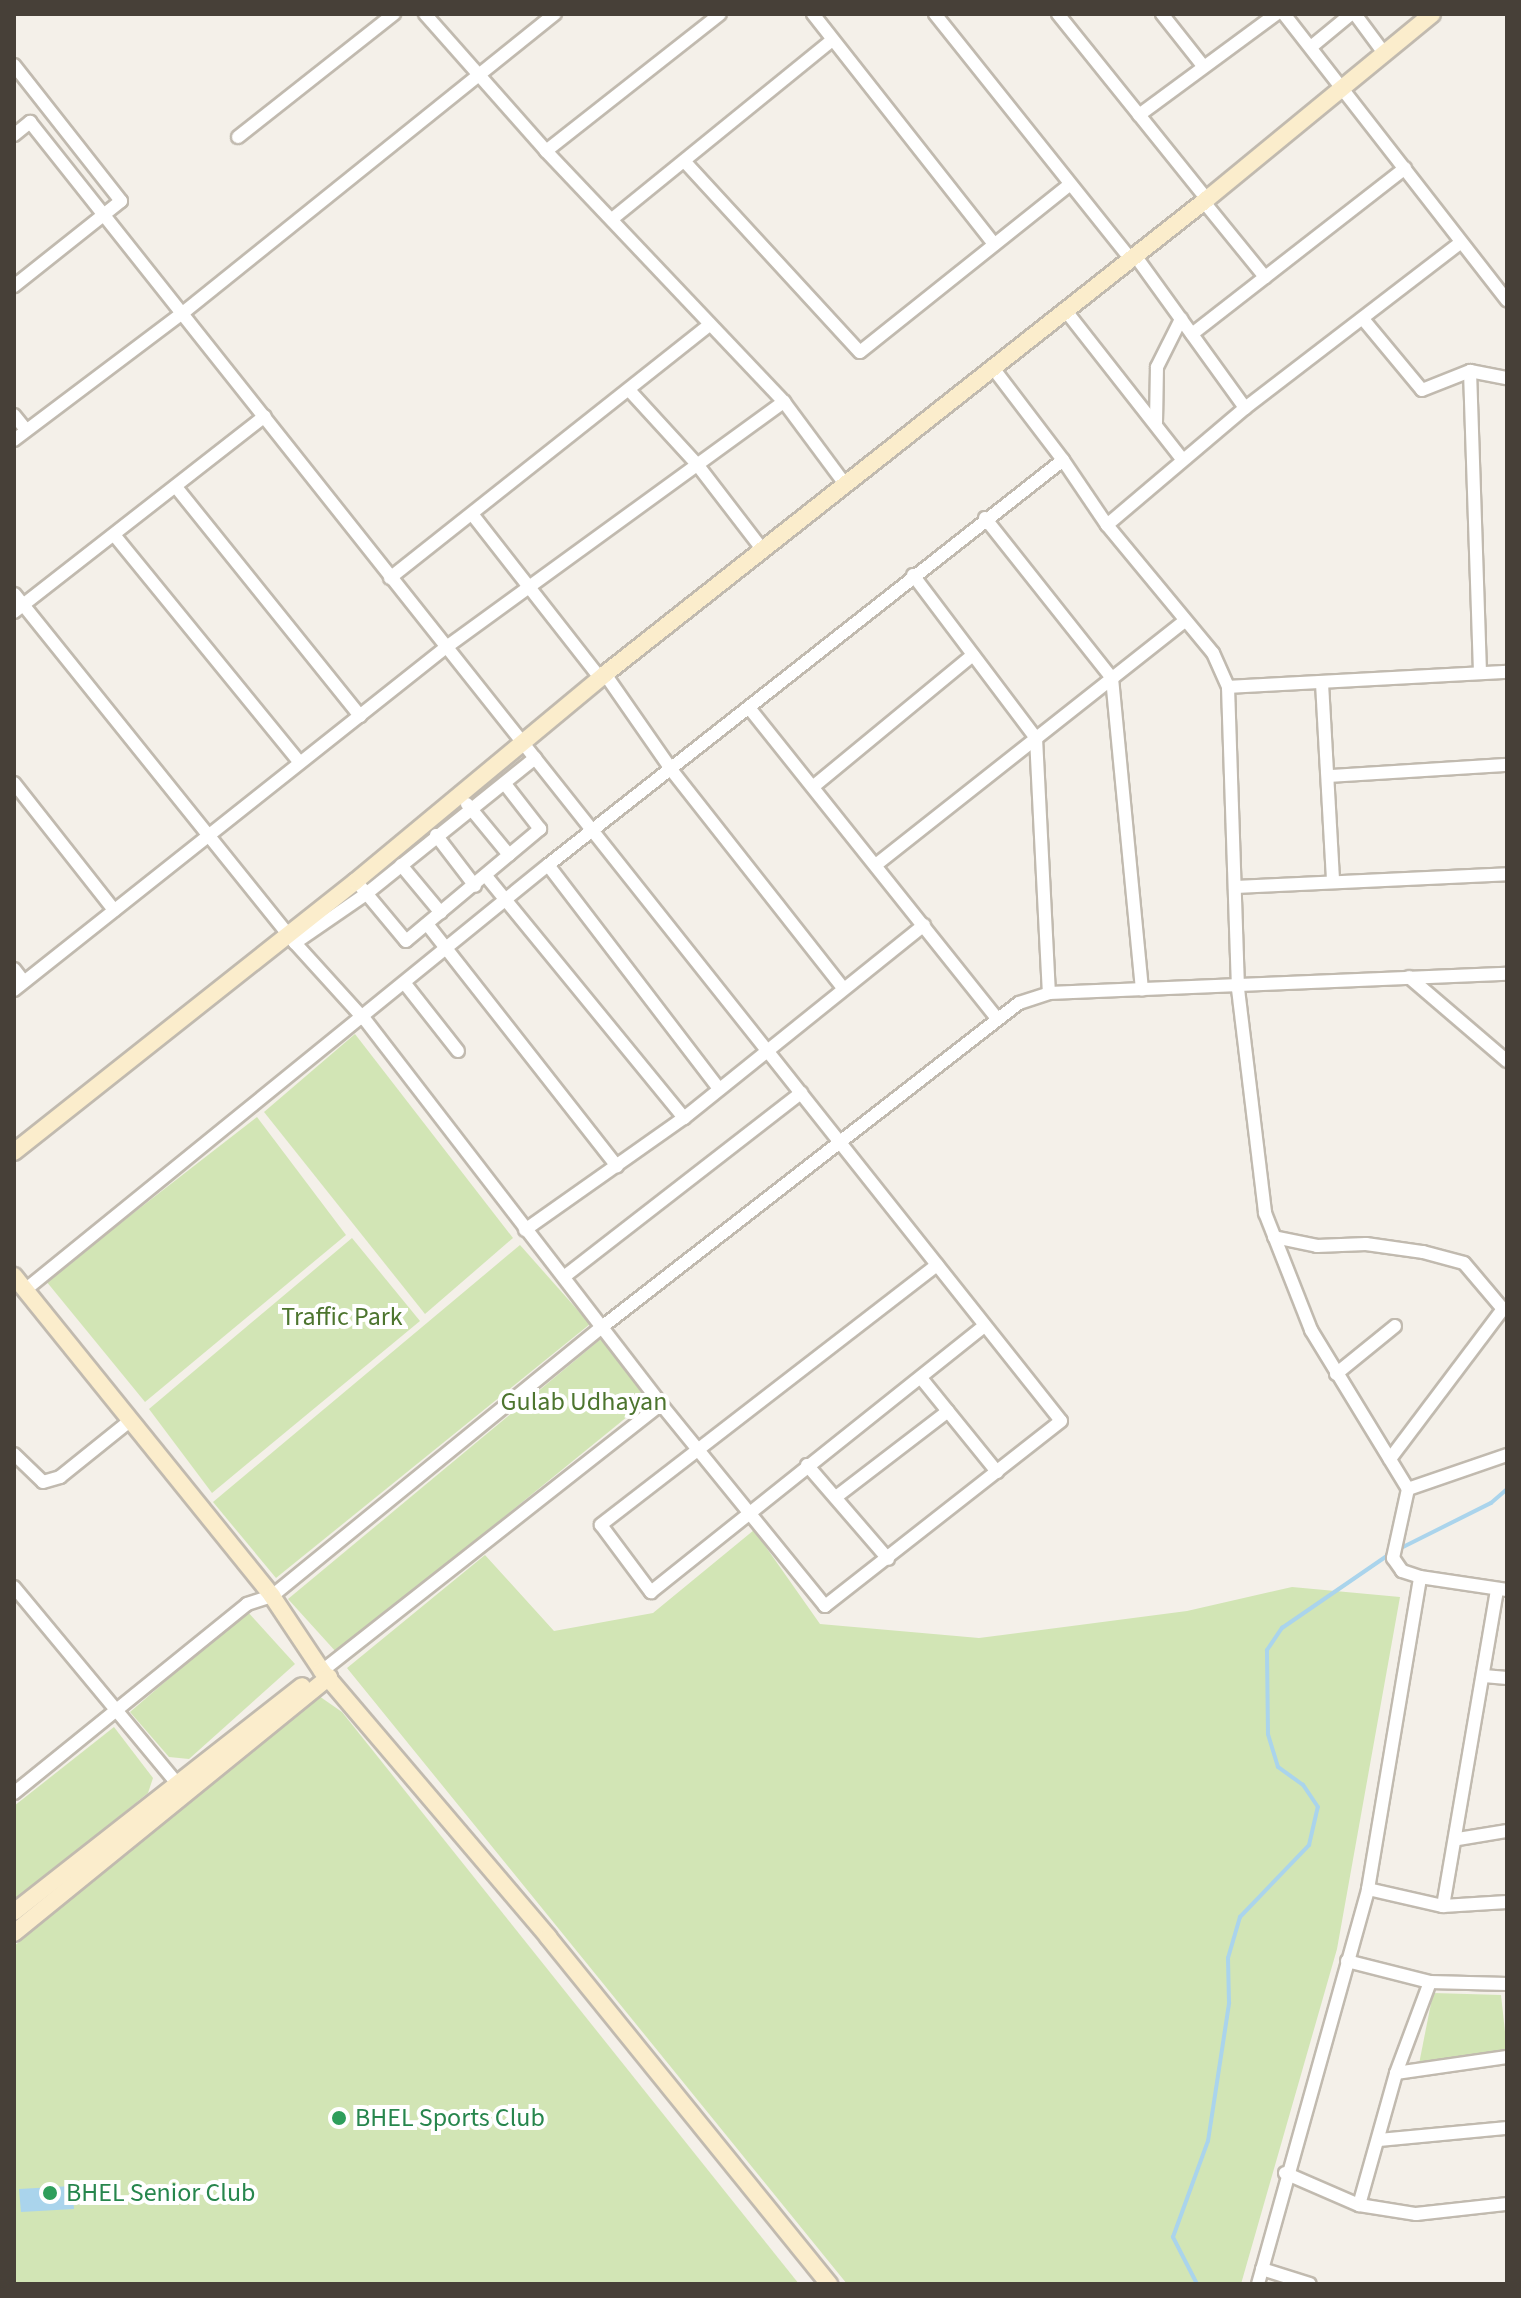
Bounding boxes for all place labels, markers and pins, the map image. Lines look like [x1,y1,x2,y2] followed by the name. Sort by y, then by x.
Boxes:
[355,2102,545,2134] place label: BHEL Sports Club
[330,2109,348,2127] marker: BHEL Sports Club
[66,2177,255,2209] place label: BHEL Senior Club
[41,2184,59,2202] marker: BHEL Senior Club

